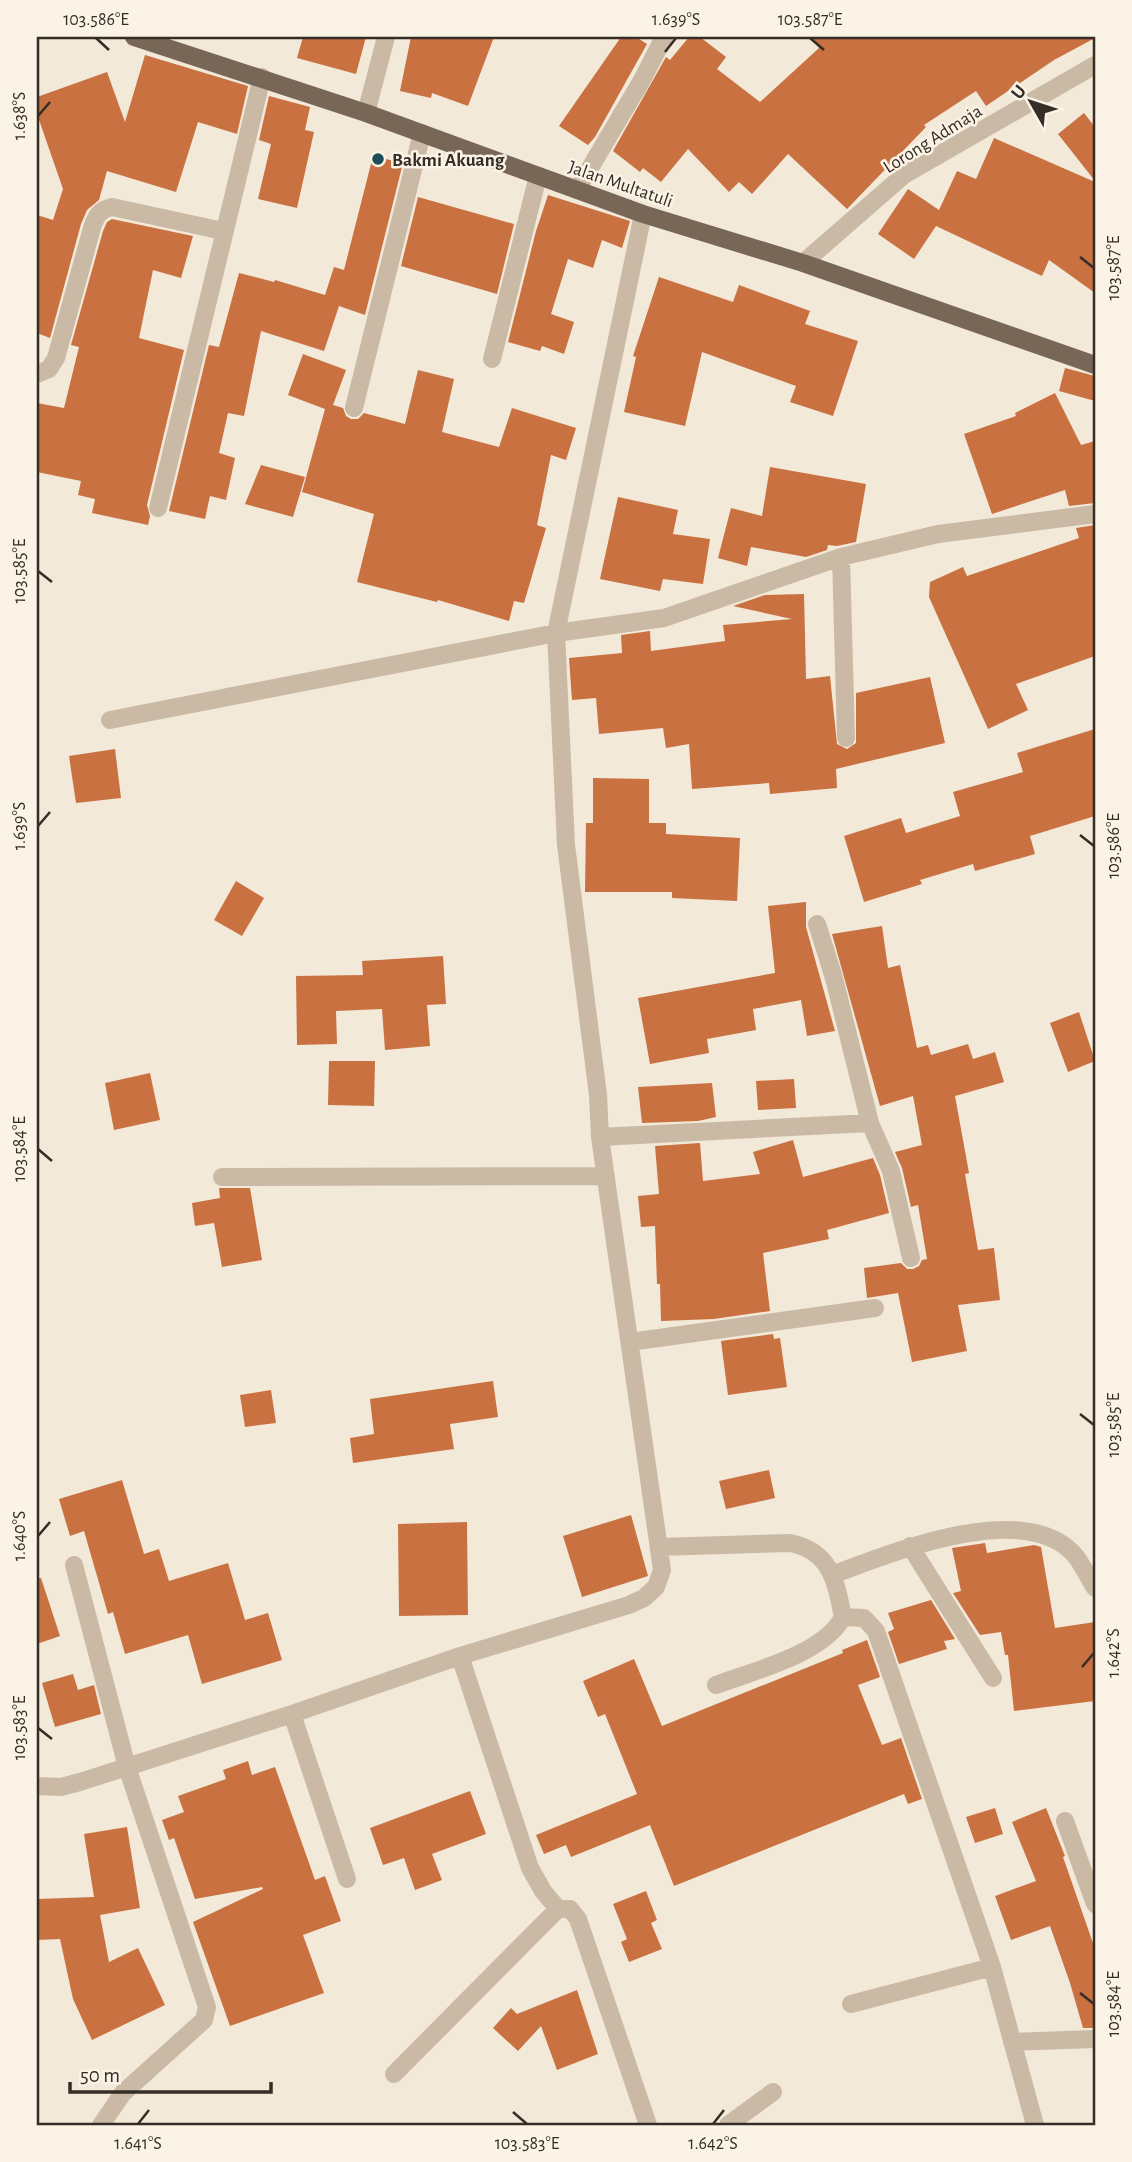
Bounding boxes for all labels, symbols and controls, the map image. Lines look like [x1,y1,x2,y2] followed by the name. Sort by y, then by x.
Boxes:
[63,11,129,29] text: 103.586°E
[652,11,700,29] text: 1.639°S
[778,11,843,29] text: 103.587°E
[996,66,1066,136] north arrow
[1008,82,1030,103] text: U
[11,92,29,140] text: 1.638°S
[880,101,986,177] street label: Lorong Admaja
[370,151,386,167] marker: Bakmi Akuang
[392,151,505,170] place label: Bakmi Akuang
[566,158,675,211] street label: Jalan Multatuli
[1105,235,1123,300] text: 103.587°E
[11,538,29,603] text: 103.585°E
[11,802,29,850] text: 1.639°S
[1105,813,1123,879] text: 103.586°E
[11,1116,29,1182] text: 103.584°E
[1105,1392,1123,1457] text: 103.585°E
[11,1511,29,1561] text: 1.640°S
[1105,1628,1123,1678] text: 1.642°S
[11,1695,29,1760] text: 103.583°E
[1105,1971,1123,2037] text: 103.584°E
[70,2050,271,2094] scale bar
[80,2065,120,2086] text: 50 m
[114,2135,162,2153] text: 1.641°S
[495,2135,560,2153] text: 103.583°E
[688,2135,738,2153] text: 1.642°S

